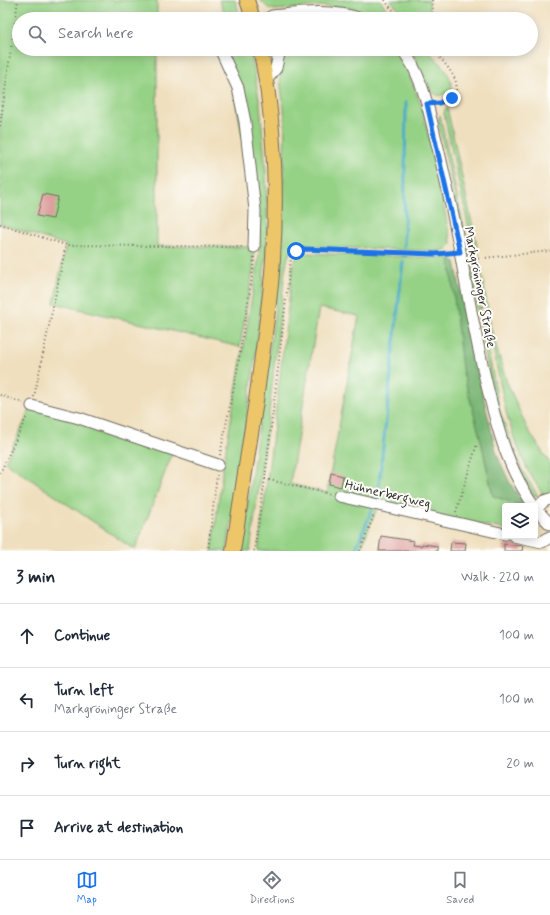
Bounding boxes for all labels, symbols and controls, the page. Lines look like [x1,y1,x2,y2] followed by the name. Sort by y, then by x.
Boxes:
[12,12,538,56] search box
[26,23,48,45] icon: search
[58,24,134,44] text: Search here
[443,89,461,107] route end
[458,225,500,349] street label: Markgröninger Straße
[287,242,305,260] route start
[343,476,432,515] street label: Hühnerbergweg
[502,503,538,539] map controls
[502,503,538,539] button: layers
[16,566,55,588] text: 3 min
[461,569,534,586] text: Walk · 220 m
[16,625,38,647] icon: ahead
[54,626,110,646] text: Continue
[499,627,534,644] text: 100 m
[54,681,114,701] text: Turn left
[16,689,38,711] icon: left
[499,691,534,708] text: 100 m
[54,701,177,718] text: Markgröninger Straße
[16,753,38,775] icon: right
[54,754,121,774] text: Turn right
[506,755,534,772] text: 20 m
[16,817,38,839] icon: arrive
[54,818,183,838] text: Arrive at destination
[76,869,98,907] tab: Map
[249,869,295,907] tab: Directions
[446,869,474,907] tab: Saved

